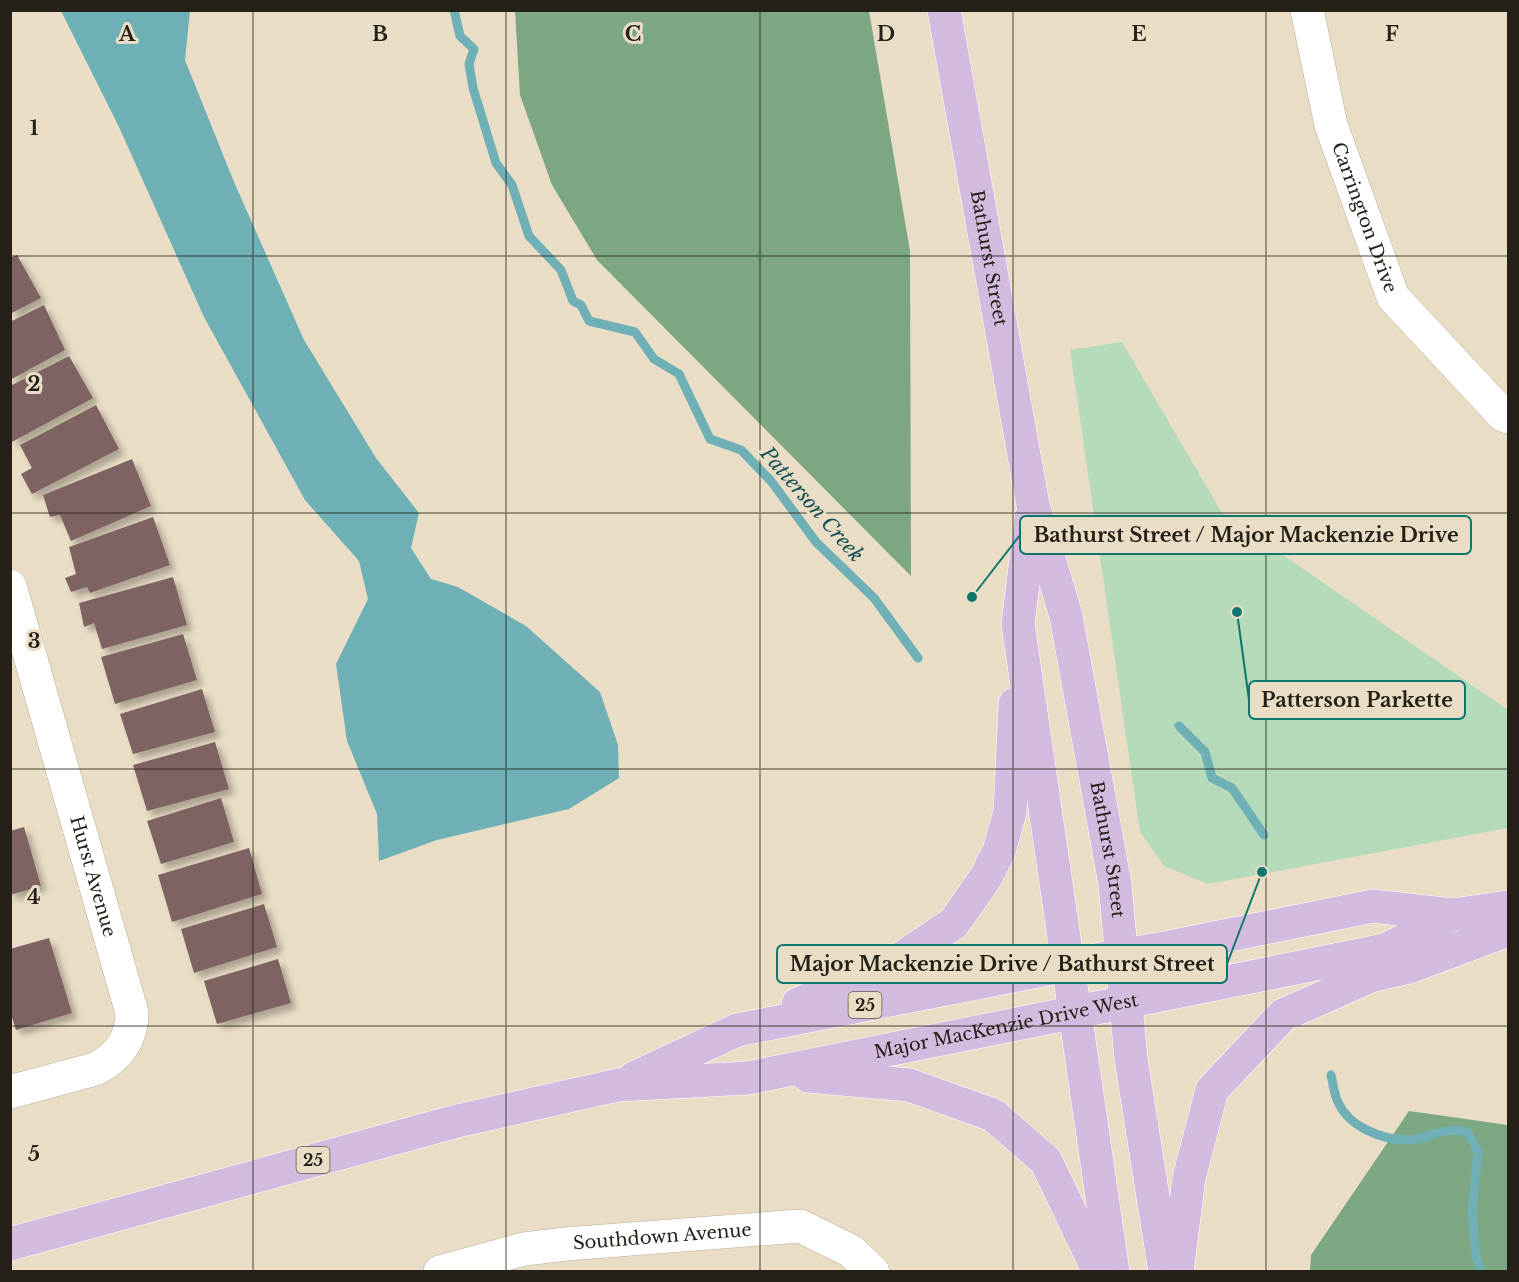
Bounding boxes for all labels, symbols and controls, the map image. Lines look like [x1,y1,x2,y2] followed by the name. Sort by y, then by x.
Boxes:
[118,22,136,46] text: A
[372,22,388,46] text: B
[625,22,641,46] text: C
[877,22,895,46] text: D
[1131,22,1147,46] text: E
[1385,22,1399,46] text: F
[30,116,39,140] text: 1
[1327,139,1402,296] street label: Carrington Drive
[966,188,1012,328] street label: Bathurst Street
[27,372,41,396] text: 2
[755,441,869,566] water label: Patterson Creek
[1020,516,1471,554] callout: Bathurst Street / Major Mackenzie Drive
[1033,523,1459,547] text: Bathurst Street / Major Mackenzie Drive
[28,629,40,653] text: 3
[1249,681,1465,719] callout: Patterson Parkette
[1261,688,1453,712] text: Patterson Parkette
[1085,780,1129,919] street label: Bathurst Street
[65,813,121,939] street label: Hurst Avenue
[27,885,41,909] text: 4
[777,945,1227,983] callout: Major Mackenzie Drive / Bathurst Street
[789,952,1215,976] text: Major Mackenzie Drive / Bathurst Street
[872,989,1140,1063] street label: Major MacKenzie Drive West
[848,992,882,1018] road number: 25
[28,1142,40,1166] text: 5
[296,1147,330,1173] road number: 25
[572,1219,752,1254] street label: Southdown Avenue

